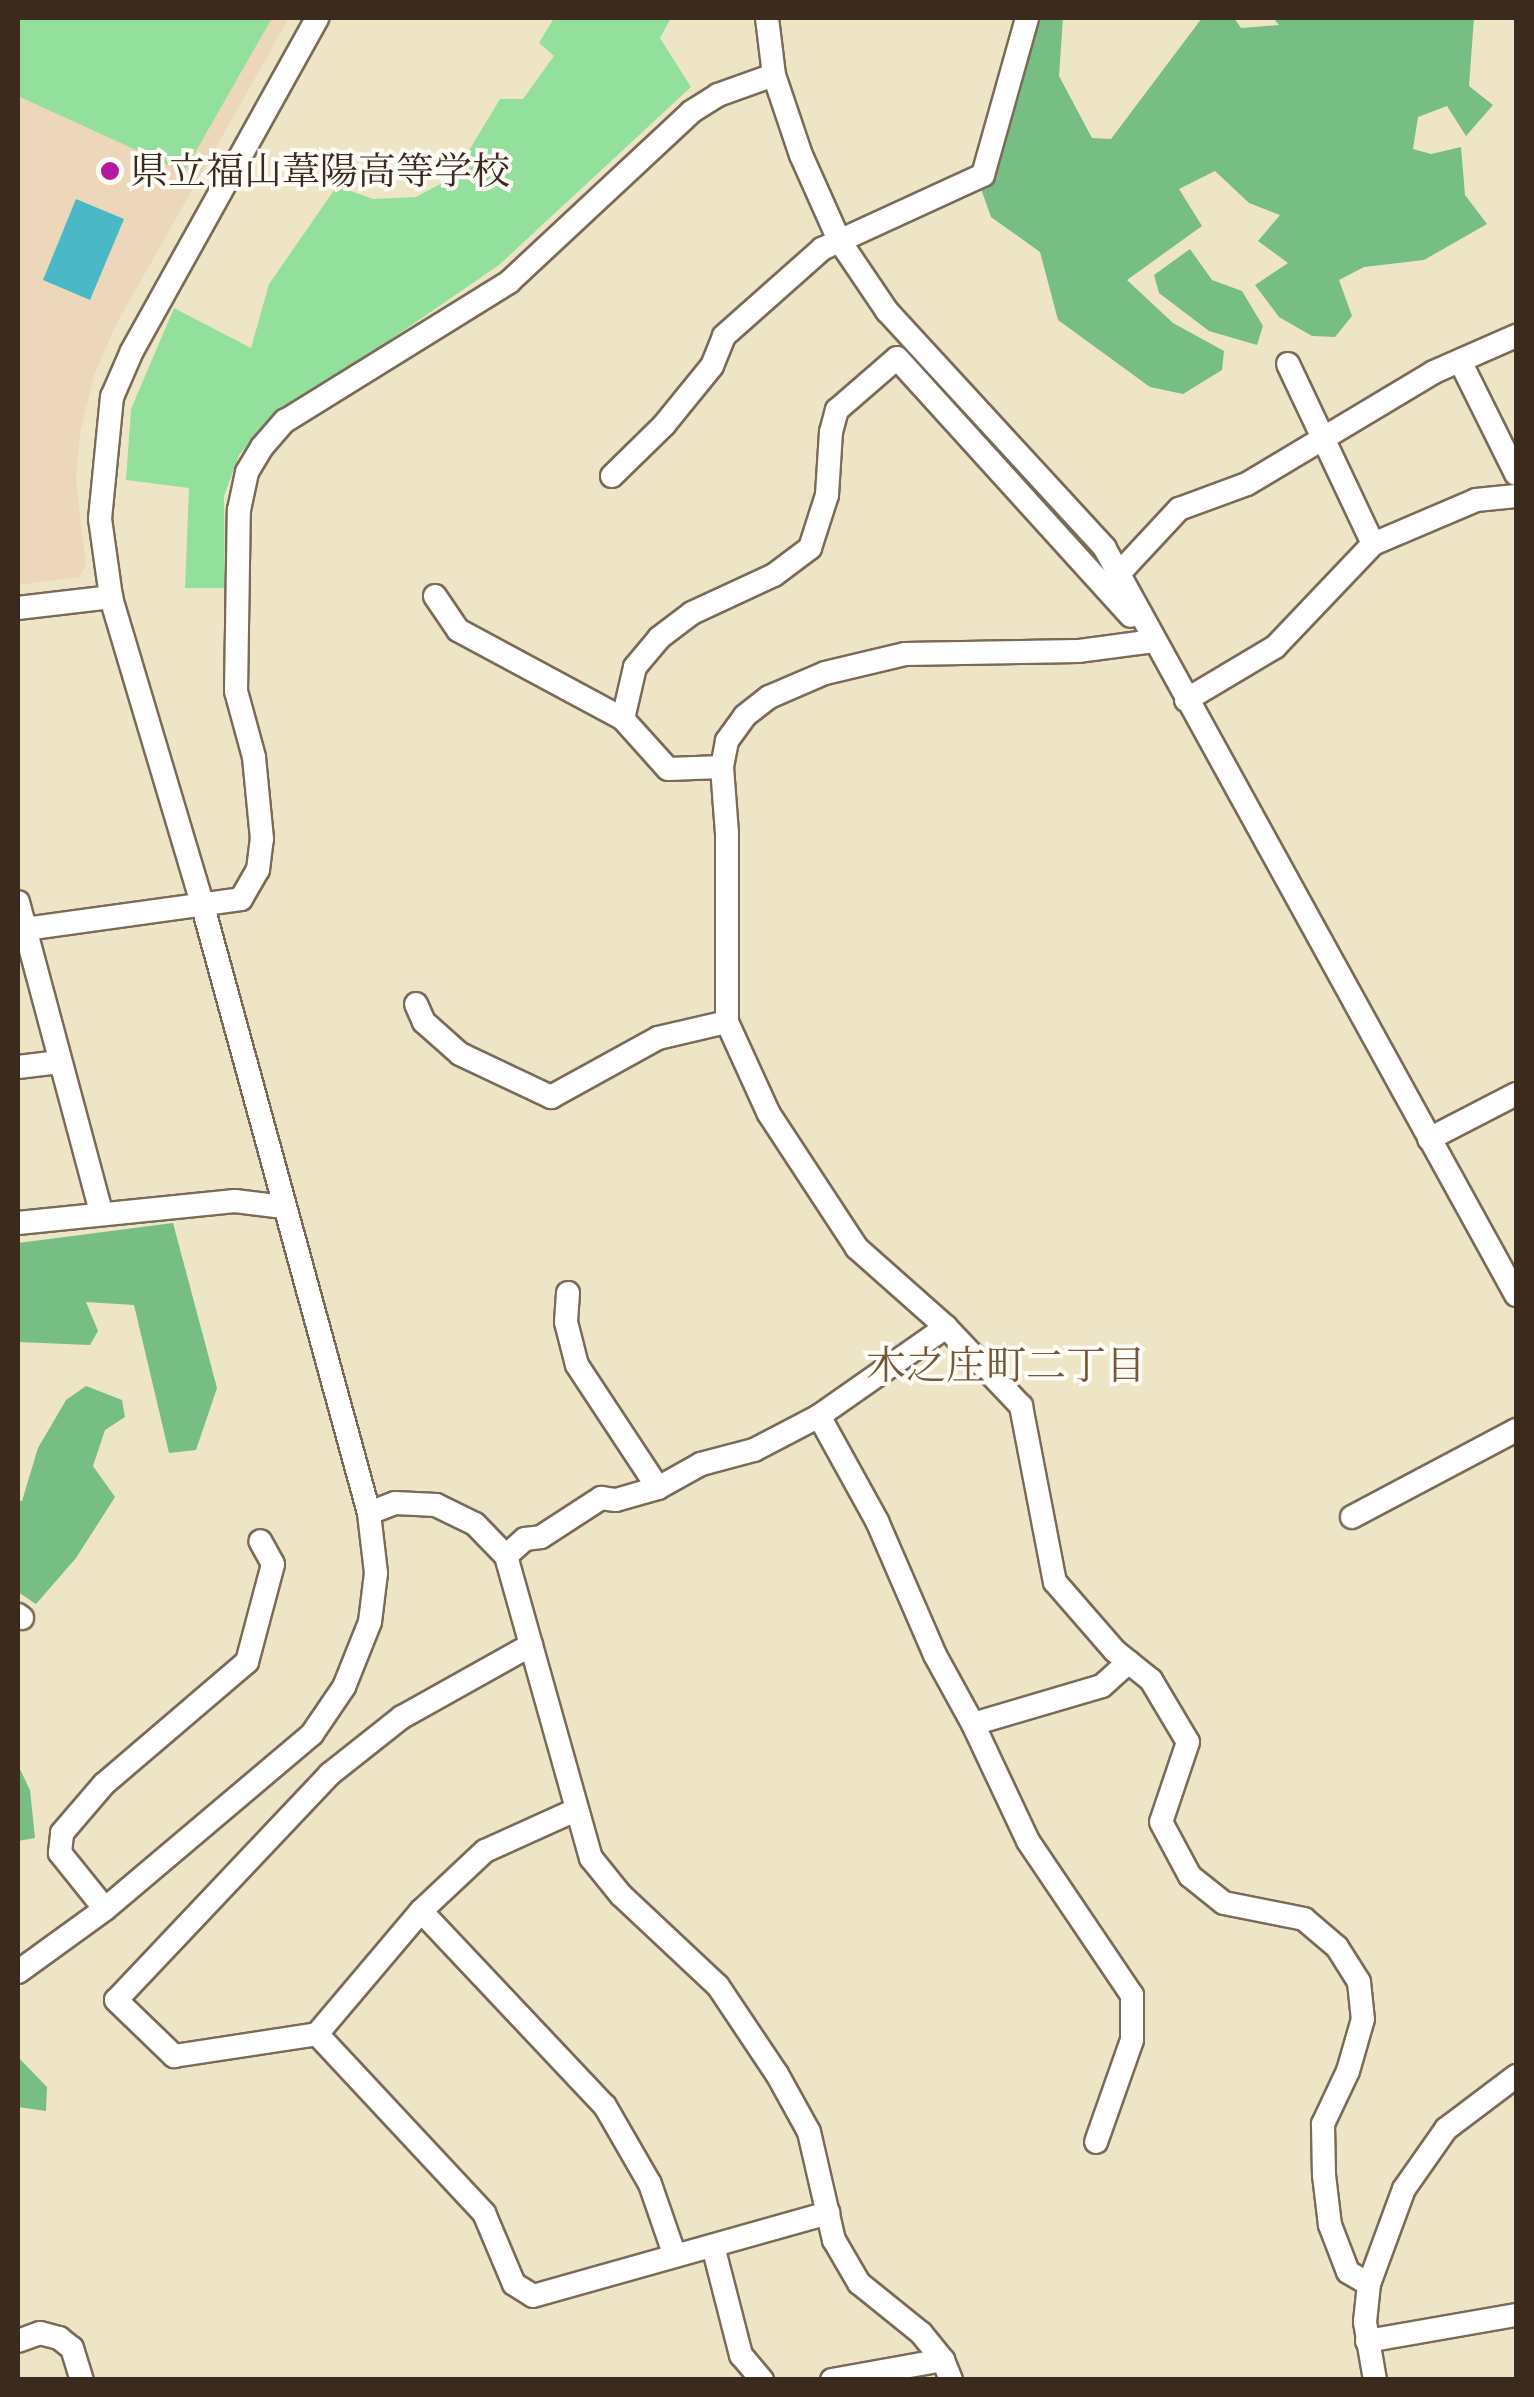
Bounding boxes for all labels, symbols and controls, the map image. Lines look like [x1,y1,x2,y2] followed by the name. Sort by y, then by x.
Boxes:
[130,148,510,194] place label: 県立福山葦陽高等学校
[99,160,121,182] marker: 県立福山葦陽高等学校
[866,1341,1146,1389] district label: 木之庄町二丁目

